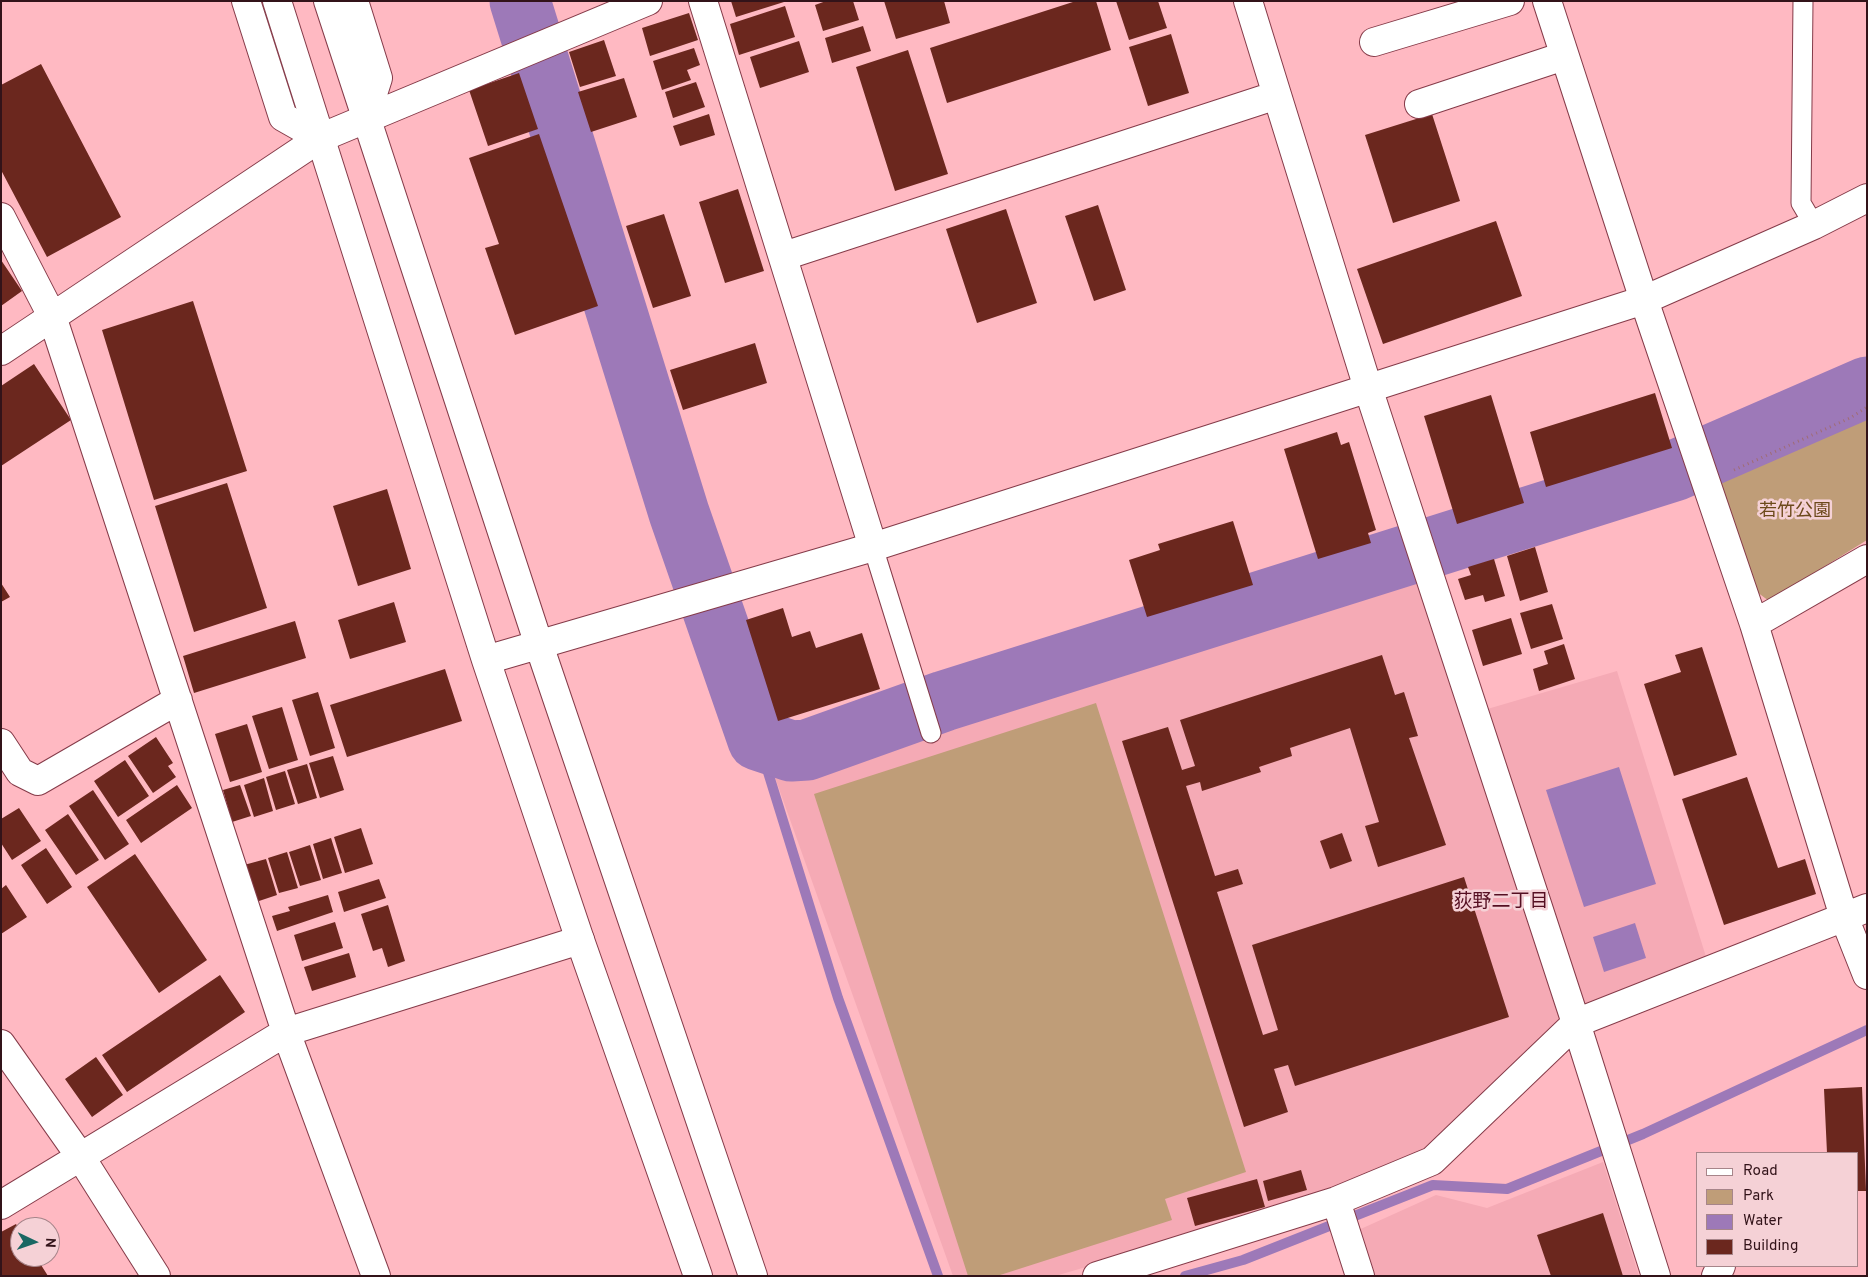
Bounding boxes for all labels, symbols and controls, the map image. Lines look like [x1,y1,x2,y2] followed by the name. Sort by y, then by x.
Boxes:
[1759,501,1831,523] park label: 若竹公園
[1454,892,1548,914] district label: 荻野二丁目
[1696,1152,1858,1267] legend
[1743,1162,1778,1181] text: Road
[1743,1187,1774,1206] text: Park
[1743,1212,1782,1231] text: Water
[10,1217,60,1267] north arrow
[41,1237,58,1248] text: N
[1743,1237,1798,1256] text: Building

